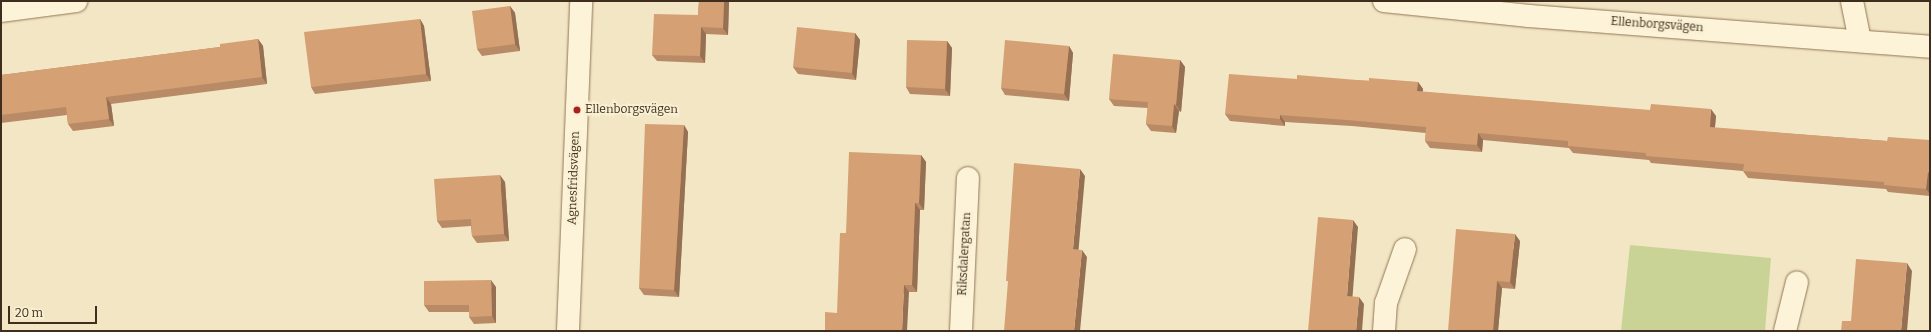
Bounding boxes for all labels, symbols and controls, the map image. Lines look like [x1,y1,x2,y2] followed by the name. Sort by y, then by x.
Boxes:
[1610,15,1704,35] street label: Ellenborgsvägen
[585,103,678,117] place label: Ellenborgsvägen
[572,105,582,115] marker: Ellenborgsvägen
[565,131,583,225] street label: Agnesfridsvägen
[956,212,974,296] street label: Riksdalergatan
[10,298,99,324] scale bar
[15,306,43,320] text: 20 m

